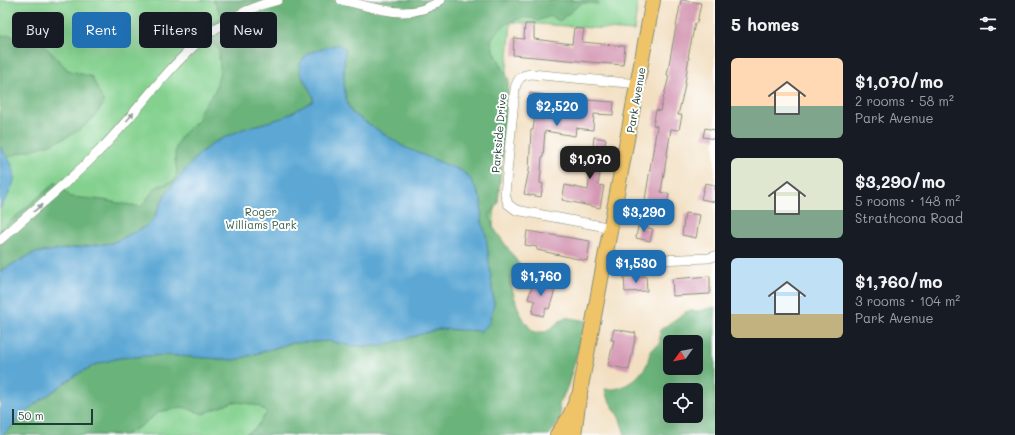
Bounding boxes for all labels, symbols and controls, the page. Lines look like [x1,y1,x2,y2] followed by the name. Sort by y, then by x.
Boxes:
[12,12,64,48] chip: Buy
[72,12,131,48] chip: Rent
[139,12,212,48] chip: Filters
[220,12,277,48] chip: New
[731,13,799,35] text: 5 homes
[977,13,999,35] icon: filters
[622,66,649,134] street label: Park Avenue
[855,70,943,92] text: $1,070/mo
[763,74,811,122] icon: home
[488,92,509,173] street label: Parkside Drive
[855,92,954,109] text: 2 rooms · 58 m²
[524,93,590,127] pin: $2,520
[536,97,578,114] text: $2,520
[855,109,934,126] text: Park Avenue
[126,111,135,122] one-way arrow
[557,146,623,180] pin: $1,070
[569,150,611,167] text: $1,070
[855,170,945,192] text: $3,290/mo
[763,174,811,222] icon: home
[855,192,960,209] text: 5 rooms · 148 m²
[611,199,677,233] pin: $3,290
[32,203,43,212] one-way arrow
[622,203,666,220] text: $3,290
[225,204,297,232] park label: Roger Williams Park
[855,209,963,226] text: Strathcona Road
[603,250,669,284] pin: $1,530
[615,254,657,271] text: $1,530
[508,263,574,297] pin: $1,760
[520,267,562,284] text: $1,760
[855,270,943,292] text: $1,760/mo
[763,274,811,322] icon: home
[855,292,960,309] text: 3 rooms · 104 m²
[855,309,934,326] text: Park Avenue
[663,335,703,375] north arrow
[663,335,703,423] map controls
[663,383,703,423] button: locate
[12,407,93,426] scale bar
[18,408,44,423] text: 50 m

